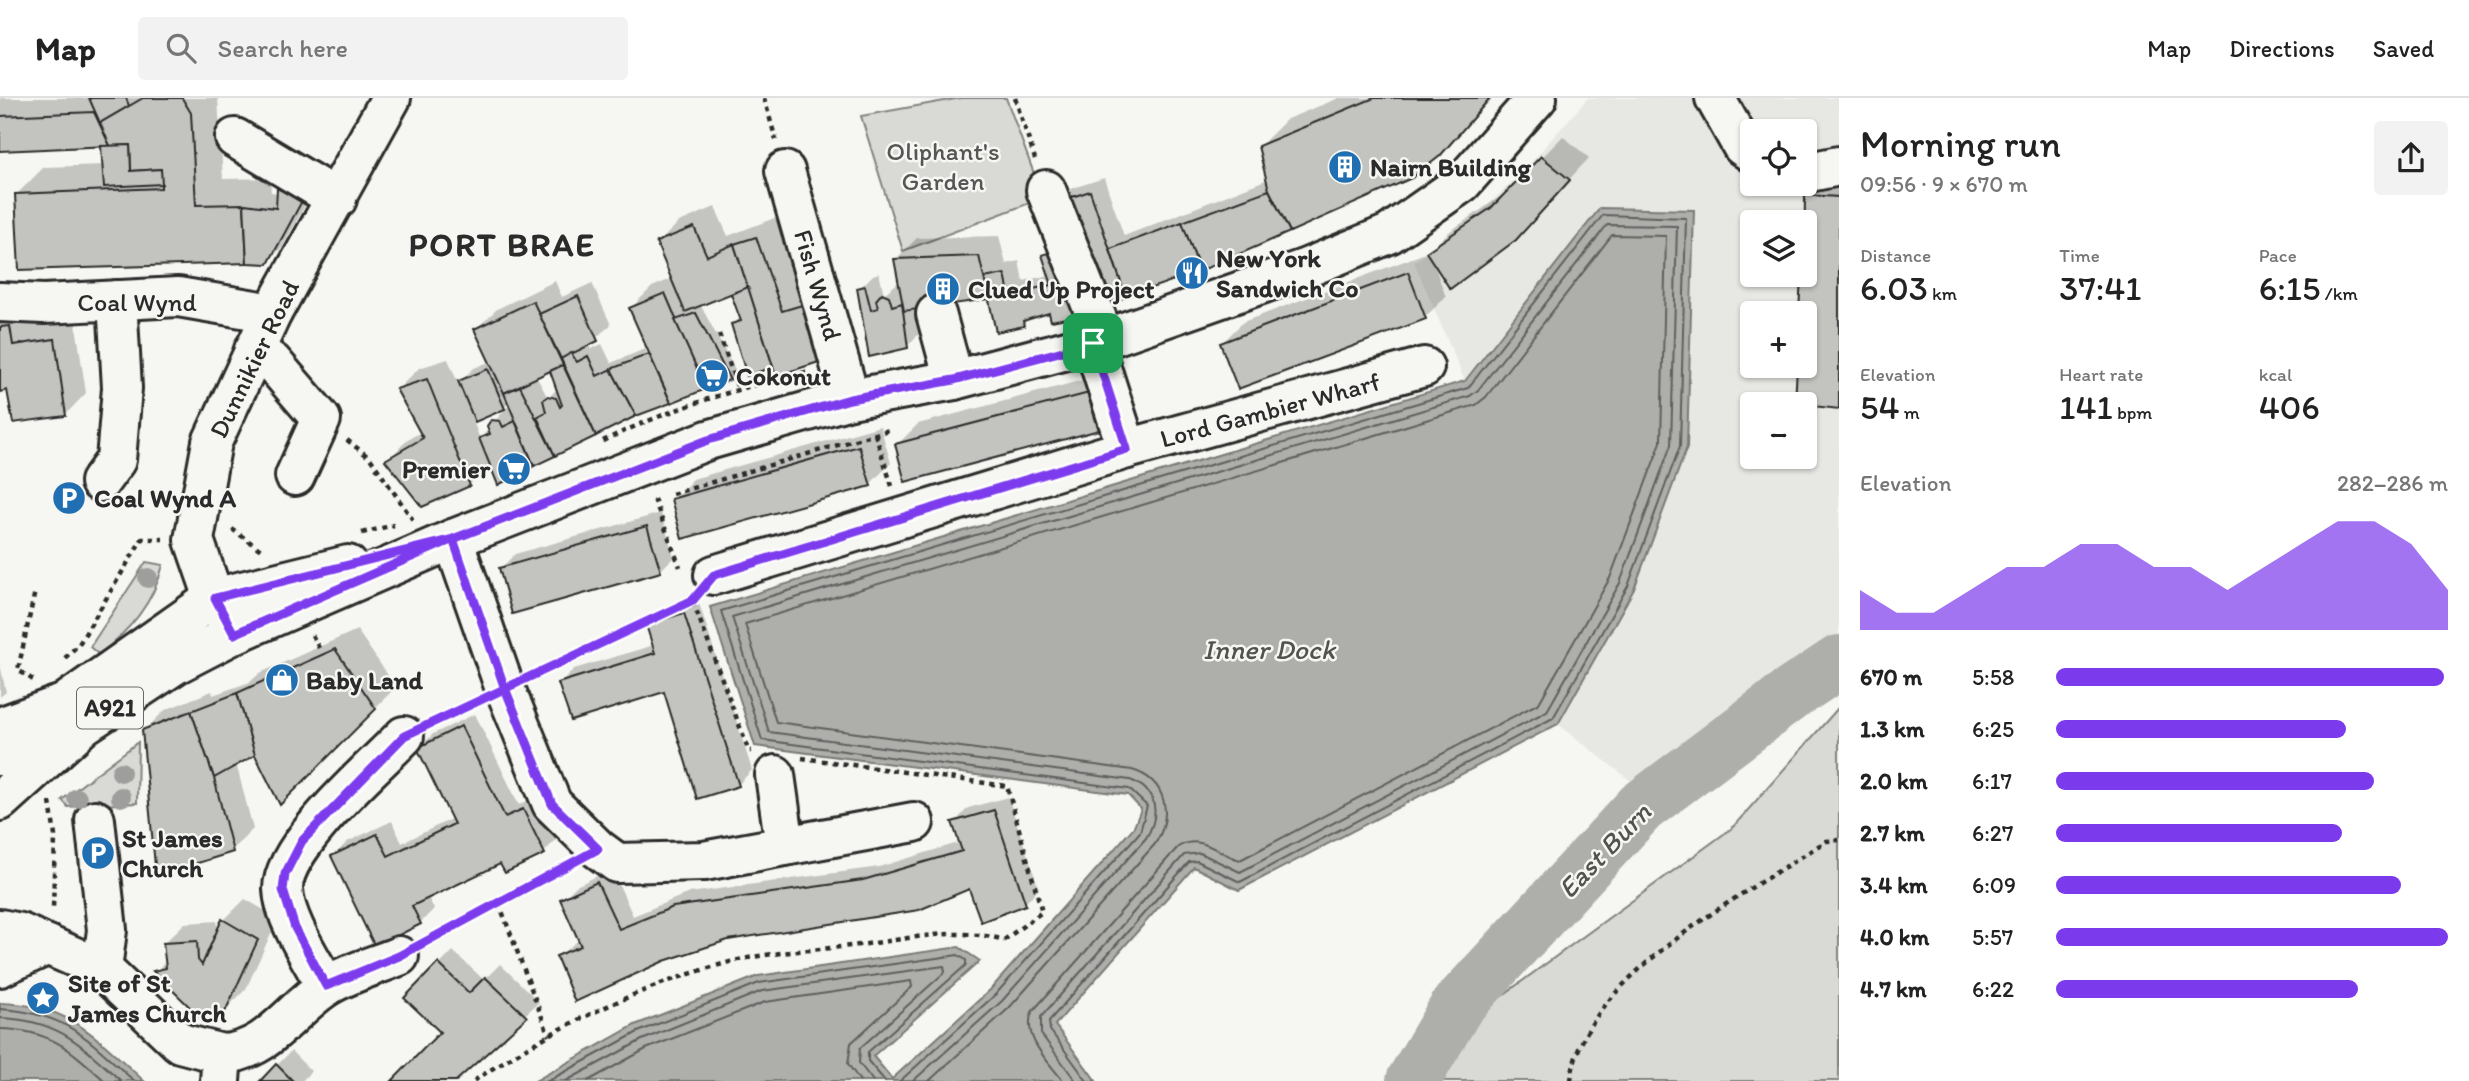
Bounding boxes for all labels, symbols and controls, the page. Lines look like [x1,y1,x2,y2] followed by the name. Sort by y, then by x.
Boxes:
[138,17,628,80] search box
[35,29,96,68] text: Map
[162,29,200,67] icon: search
[218,32,348,64] text: Search here
[2147,34,2191,63] text: Map
[2229,34,2335,63] text: Directions
[2373,34,2434,63] text: Saved
[1740,119,1817,469] map controls
[1740,119,1817,196] button: locate
[1860,121,2061,167] text: Morning run
[2374,121,2448,195] button: share
[886,135,1000,197] park label: Oliphant's Garden
[1326,148,1364,186] building icon: Nairn Building
[1370,151,1532,183] place label: Nairn Building
[1860,170,2028,198] text: 09:56 · 9 × 670 m
[1740,210,1817,287] button: layers
[408,225,596,264] district label: PORT BRAE
[787,226,849,344] street label: Fish Wynd
[1216,242,1358,304] place label: New York Sandwich Co
[1860,244,1931,267] text: Distance
[2059,244,2100,267] text: Time
[2259,244,2297,267] text: Pace
[1173,254,1211,292] restaurant icon: New York Sandwich Co
[1860,267,1928,309] text: 6.03
[2059,267,2142,309] text: 37:41
[2259,267,2320,309] text: 6:15
[924,270,962,308] building icon: Clued Up Project
[968,273,1155,305] place label: Clued Up Project
[202,275,306,443] street label: Dunnikier Road
[1928,282,1957,305] text: km
[2320,282,2358,305] text: /km
[77,286,197,318] street label: Coal Wynd
[1740,301,1817,378] button: +
[1063,313,1123,373] pin
[1074,324,1112,362] icon: arrive
[693,357,731,395] supermarket icon: Cokonut
[736,360,831,392] place label: Cokonut
[1860,363,1936,386] text: Elevation
[2059,363,2143,386] text: Heart rate
[2259,363,2292,386] text: kcal
[1157,365,1384,455] street label: Lord Gambier Wharf
[1860,386,1899,428] text: 54
[2059,386,2113,428] text: 141
[2259,386,2320,428] text: 406
[1740,392,1817,469] button: −
[1899,401,1920,424] text: m
[2113,401,2152,424] text: bpm
[495,450,533,488] supermarket icon: Premier
[402,453,491,485] place label: Premier
[1860,469,1951,497] text: Elevation
[2337,469,2448,497] text: 282–286 m
[50,479,88,517] parking icon: Coal Wynd A
[94,482,236,514] place label: Coal Wynd A
[1203,632,1337,666] water label: Inner Dock
[263,661,301,699] shop icon: Baby Land
[1860,663,1922,691] text: 670 m
[1972,663,2014,691] text: 5:58
[306,664,424,696] place label: Baby Land
[77,688,143,728] road number: A921
[1860,715,1924,743] text: 1.3 km
[1972,715,2014,743] text: 6:25
[1860,767,1928,795] text: 2.0 km
[1972,767,2012,795] text: 6:17
[1550,795,1658,905] water label: East Burn
[1860,819,1925,847] text: 2.7 km
[1972,819,2013,847] text: 6:27
[122,822,223,884] place label: St James Church
[79,834,117,872] parking icon: St James Church
[1860,871,1928,899] text: 3.4 km
[1972,871,2016,899] text: 6:09
[1860,923,1929,951] text: 4.0 km
[1972,923,2013,951] text: 5:57
[67,967,226,1029] place label: Site of St James Church
[1860,975,1926,1003] text: 4.7 km
[1972,975,2014,1003] text: 6:22
[24,979,62,1017] place icon: Site of St James Church

